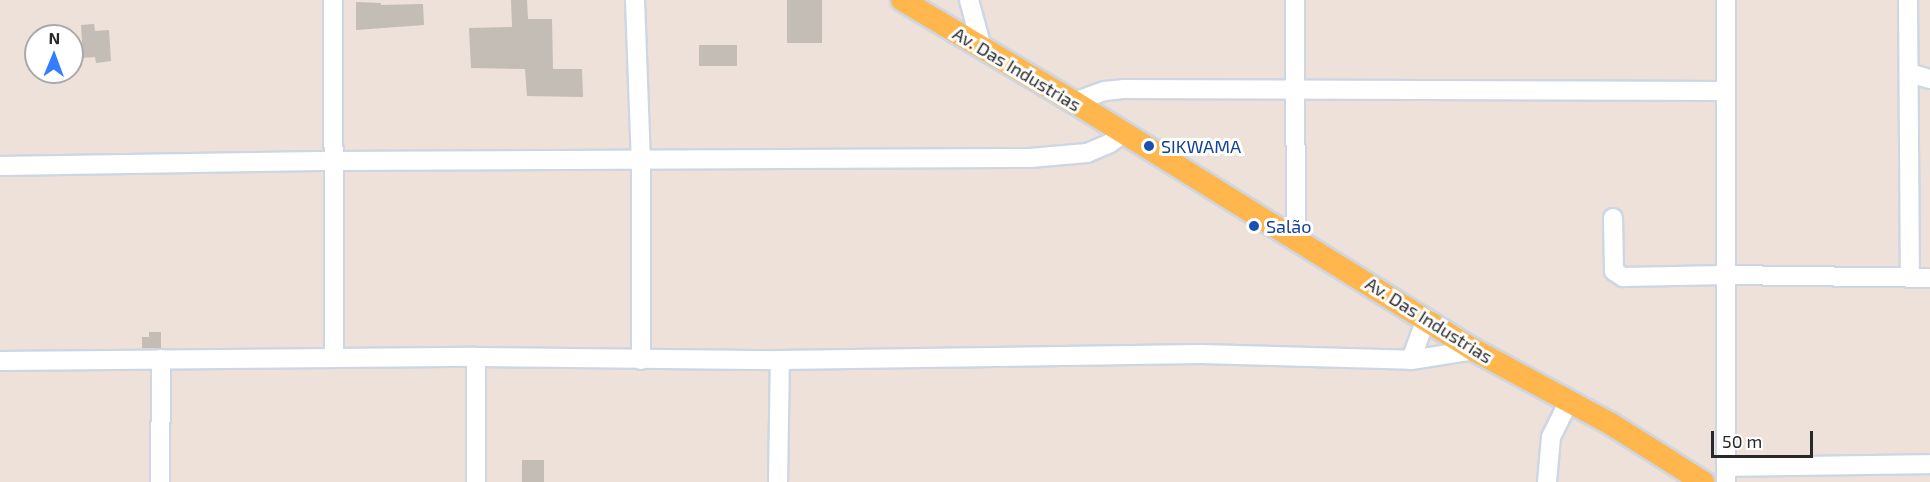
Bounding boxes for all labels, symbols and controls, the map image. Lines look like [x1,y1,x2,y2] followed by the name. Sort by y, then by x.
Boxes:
[949,22,1085,116] street label: Av. Das Industrias
[24,24,84,84] north arrow
[48,28,60,47] text: N
[1161,135,1241,157] place label: SIKWAMA
[1142,139,1156,153] marker: SIKWAMA
[1266,215,1311,237] place label: Salão
[1247,219,1261,233] marker: Salão
[1362,272,1496,368] street label: Av. Das Industrias
[1714,419,1816,457] scale bar
[1722,430,1762,452] text: 50 m

